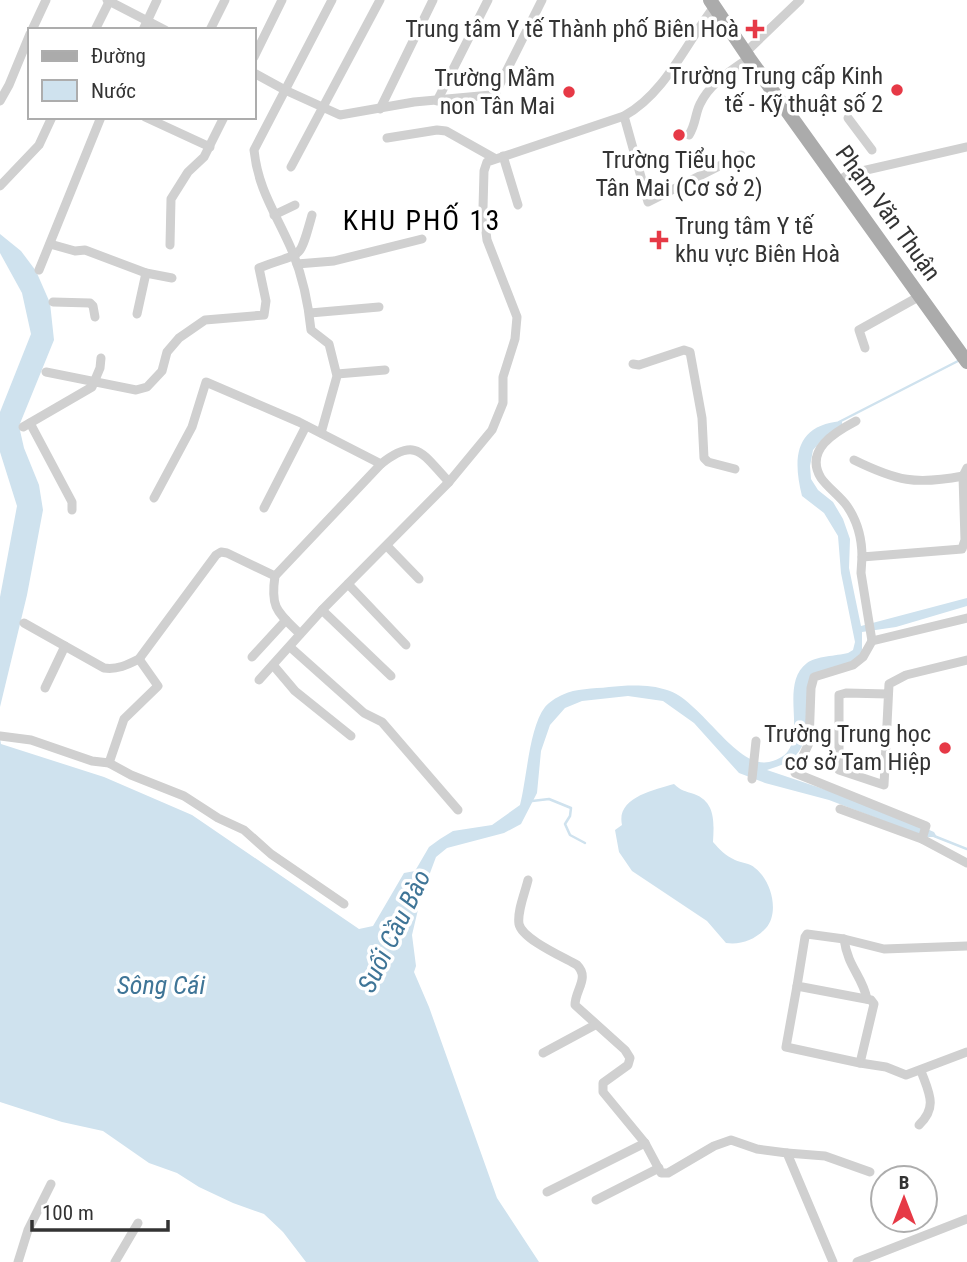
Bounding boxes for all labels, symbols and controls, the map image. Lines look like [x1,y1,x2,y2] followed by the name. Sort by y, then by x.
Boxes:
[405,15,739,43] place label: Trung tâm Y tế Thành phố Biên Hoà
[745,19,765,39] marker: Trung tâm Y tế Thành phố Biên Hoà
[28,28,256,119] legend
[91,44,146,68] text: Đường
[669,62,883,118] place label: Trường Trung cấp Kinh tế - Kỹ thuật số 2
[434,64,555,120] place label: Trường Mầm non Tân Mai
[91,79,136,103] text: Nước
[889,82,905,98] marker: Trường Trung cấp Kinh tế - Kỹ thuật số 2
[561,84,577,100] marker: Trường Mầm non Tân Mai
[671,127,687,143] marker: Trường Tiểu học Tân Mai (Cơ sở 2)
[830,140,946,286] street label: Phạm Văn Thuận
[595,146,763,202] place label: Trường Tiểu học Tân Mai (Cơ sở 2)
[343,202,501,237] district label: KHU PHỐ 13
[675,212,840,268] place label: Trung tâm Y tế khu vực Biên Hoà
[649,230,669,250] marker: Trung tâm Y tế khu vực Biên Hoà
[764,720,931,776] place label: Trường Trung học cơ sở Tam Hiệp
[937,740,953,756] marker: Trường Trung học cơ sở Tam Hiệp
[351,865,437,997] water label: Suối Cầu Bào
[117,970,205,1000] water label: Sông Cái
[869,1164,939,1234] north arrow
[899,1171,909,1194] text: B
[32,1188,168,1232] scale bar
[42,1201,94,1225] text: 100 m

